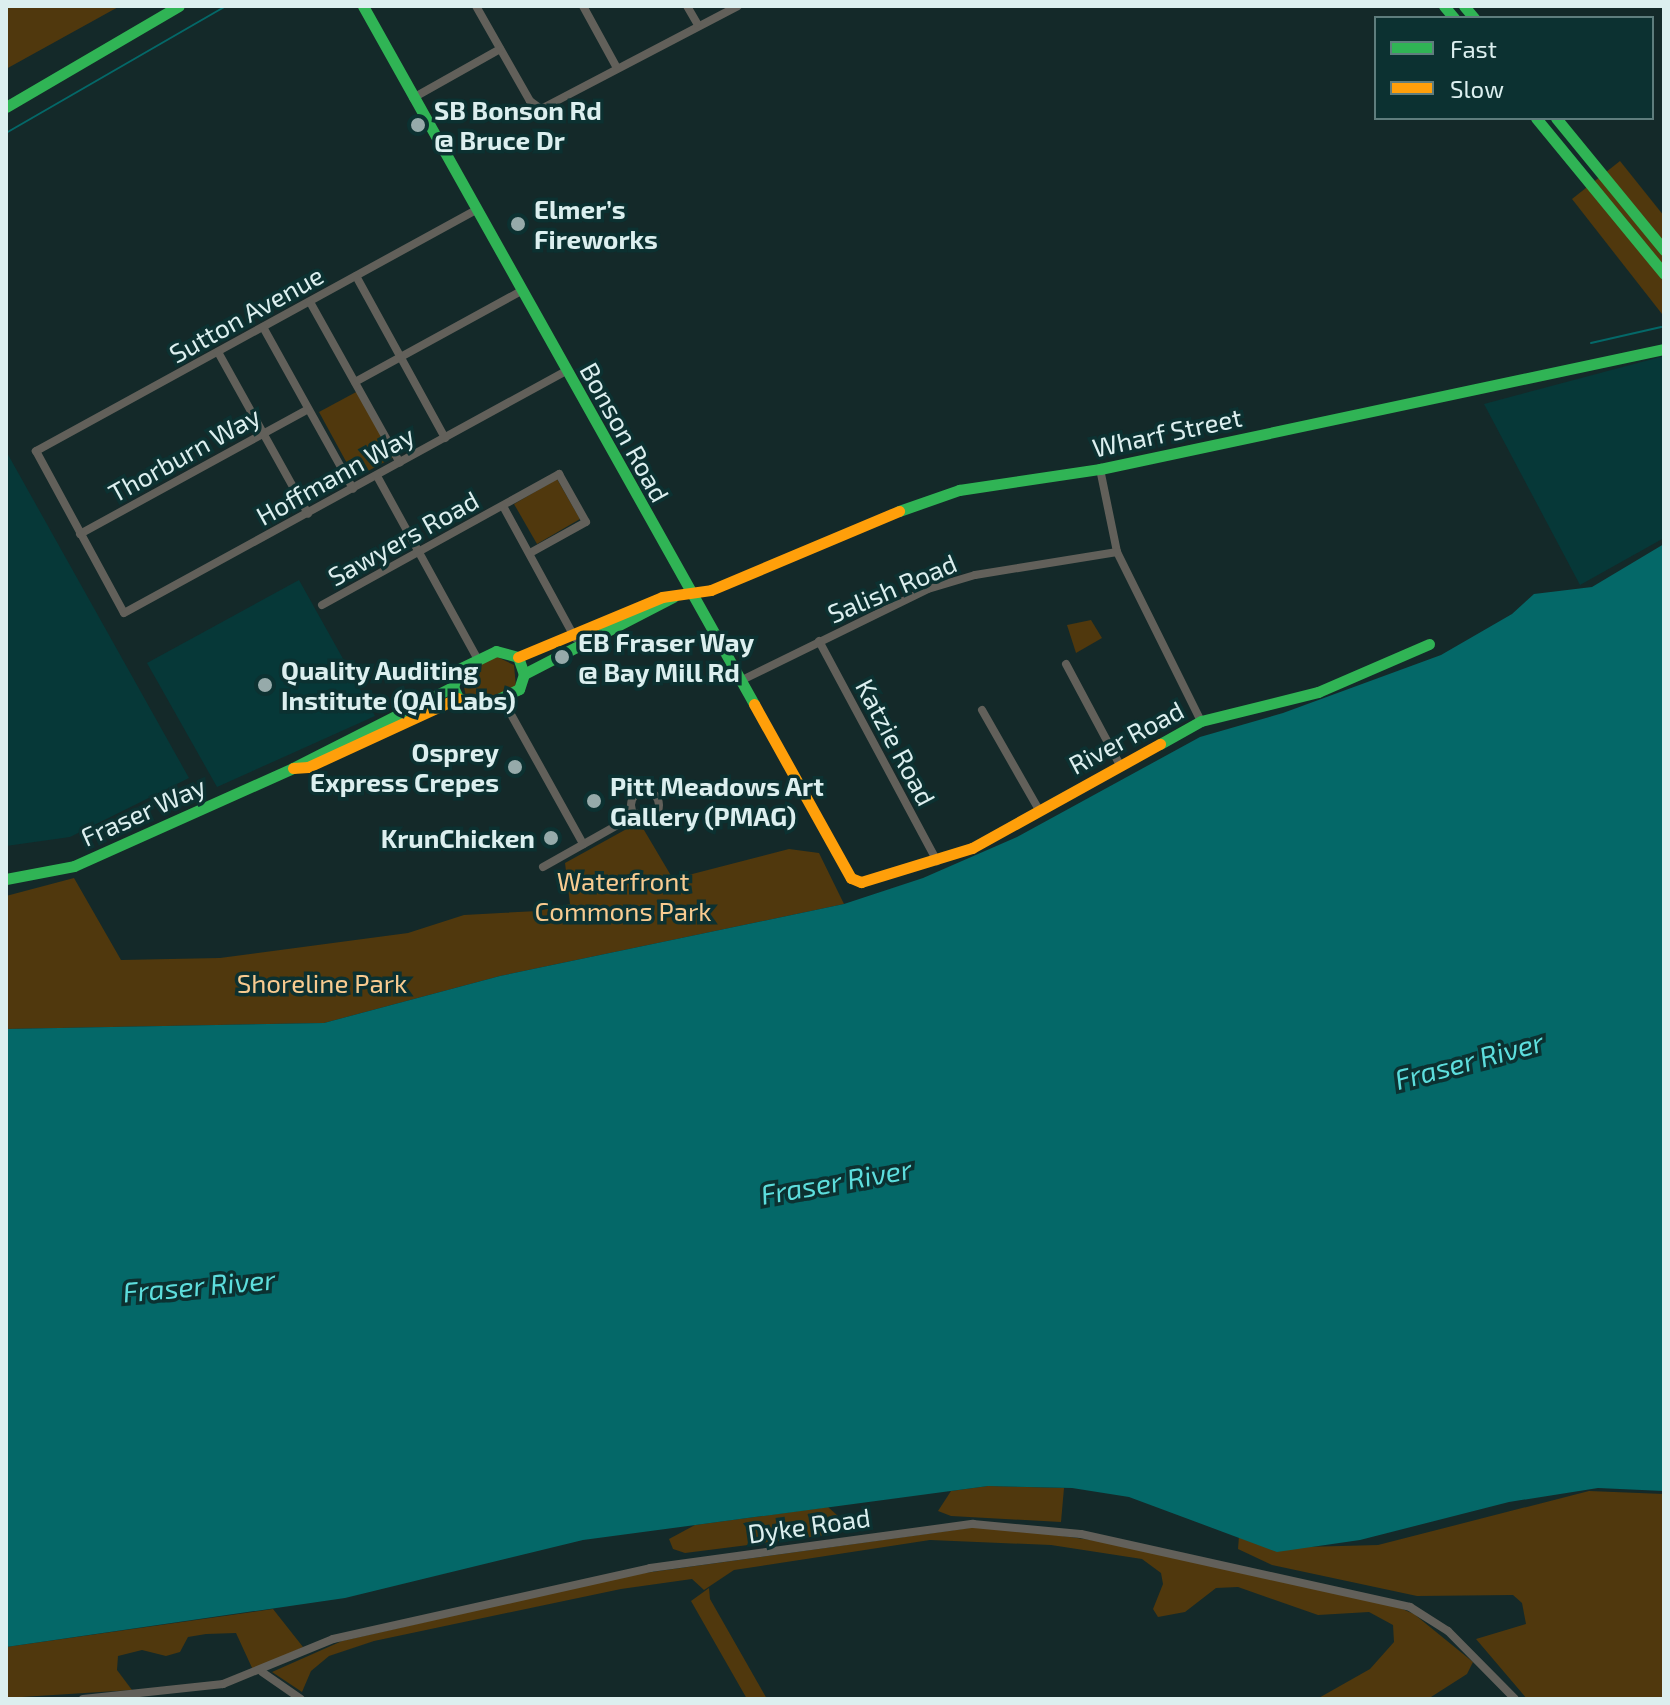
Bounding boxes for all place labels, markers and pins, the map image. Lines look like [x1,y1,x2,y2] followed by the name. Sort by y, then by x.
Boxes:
[434,94,602,156] place label: SB Bonson Rd @ Bruce Dr
[409,116,427,134] marker: SB Bonson Rd @ Bruce Dr
[534,193,658,254] place label: Elmer’s Fireworks
[509,215,527,233] marker: Elmer’s Fireworks
[578,626,755,688] place label: EB Fraser Way @ Bay Mill Rd
[553,648,571,666] marker: EB Fraser Way @ Bay Mill Rd
[281,654,516,716] place label: Quality Auditing Institute (QAI Labs)
[256,676,274,694] marker: Quality Auditing Institute (QAI Labs)
[310,736,499,798] place label: Osprey Express Crepes
[506,758,524,776] marker: Osprey Express Crepes
[610,770,824,832] place label: Pitt Meadows Art Gallery (PMAG)
[585,792,603,810] marker: Pitt Meadows Art Gallery (PMAG)
[381,822,535,854] place label: KrunChicken
[542,829,560,847] marker: KrunChicken

